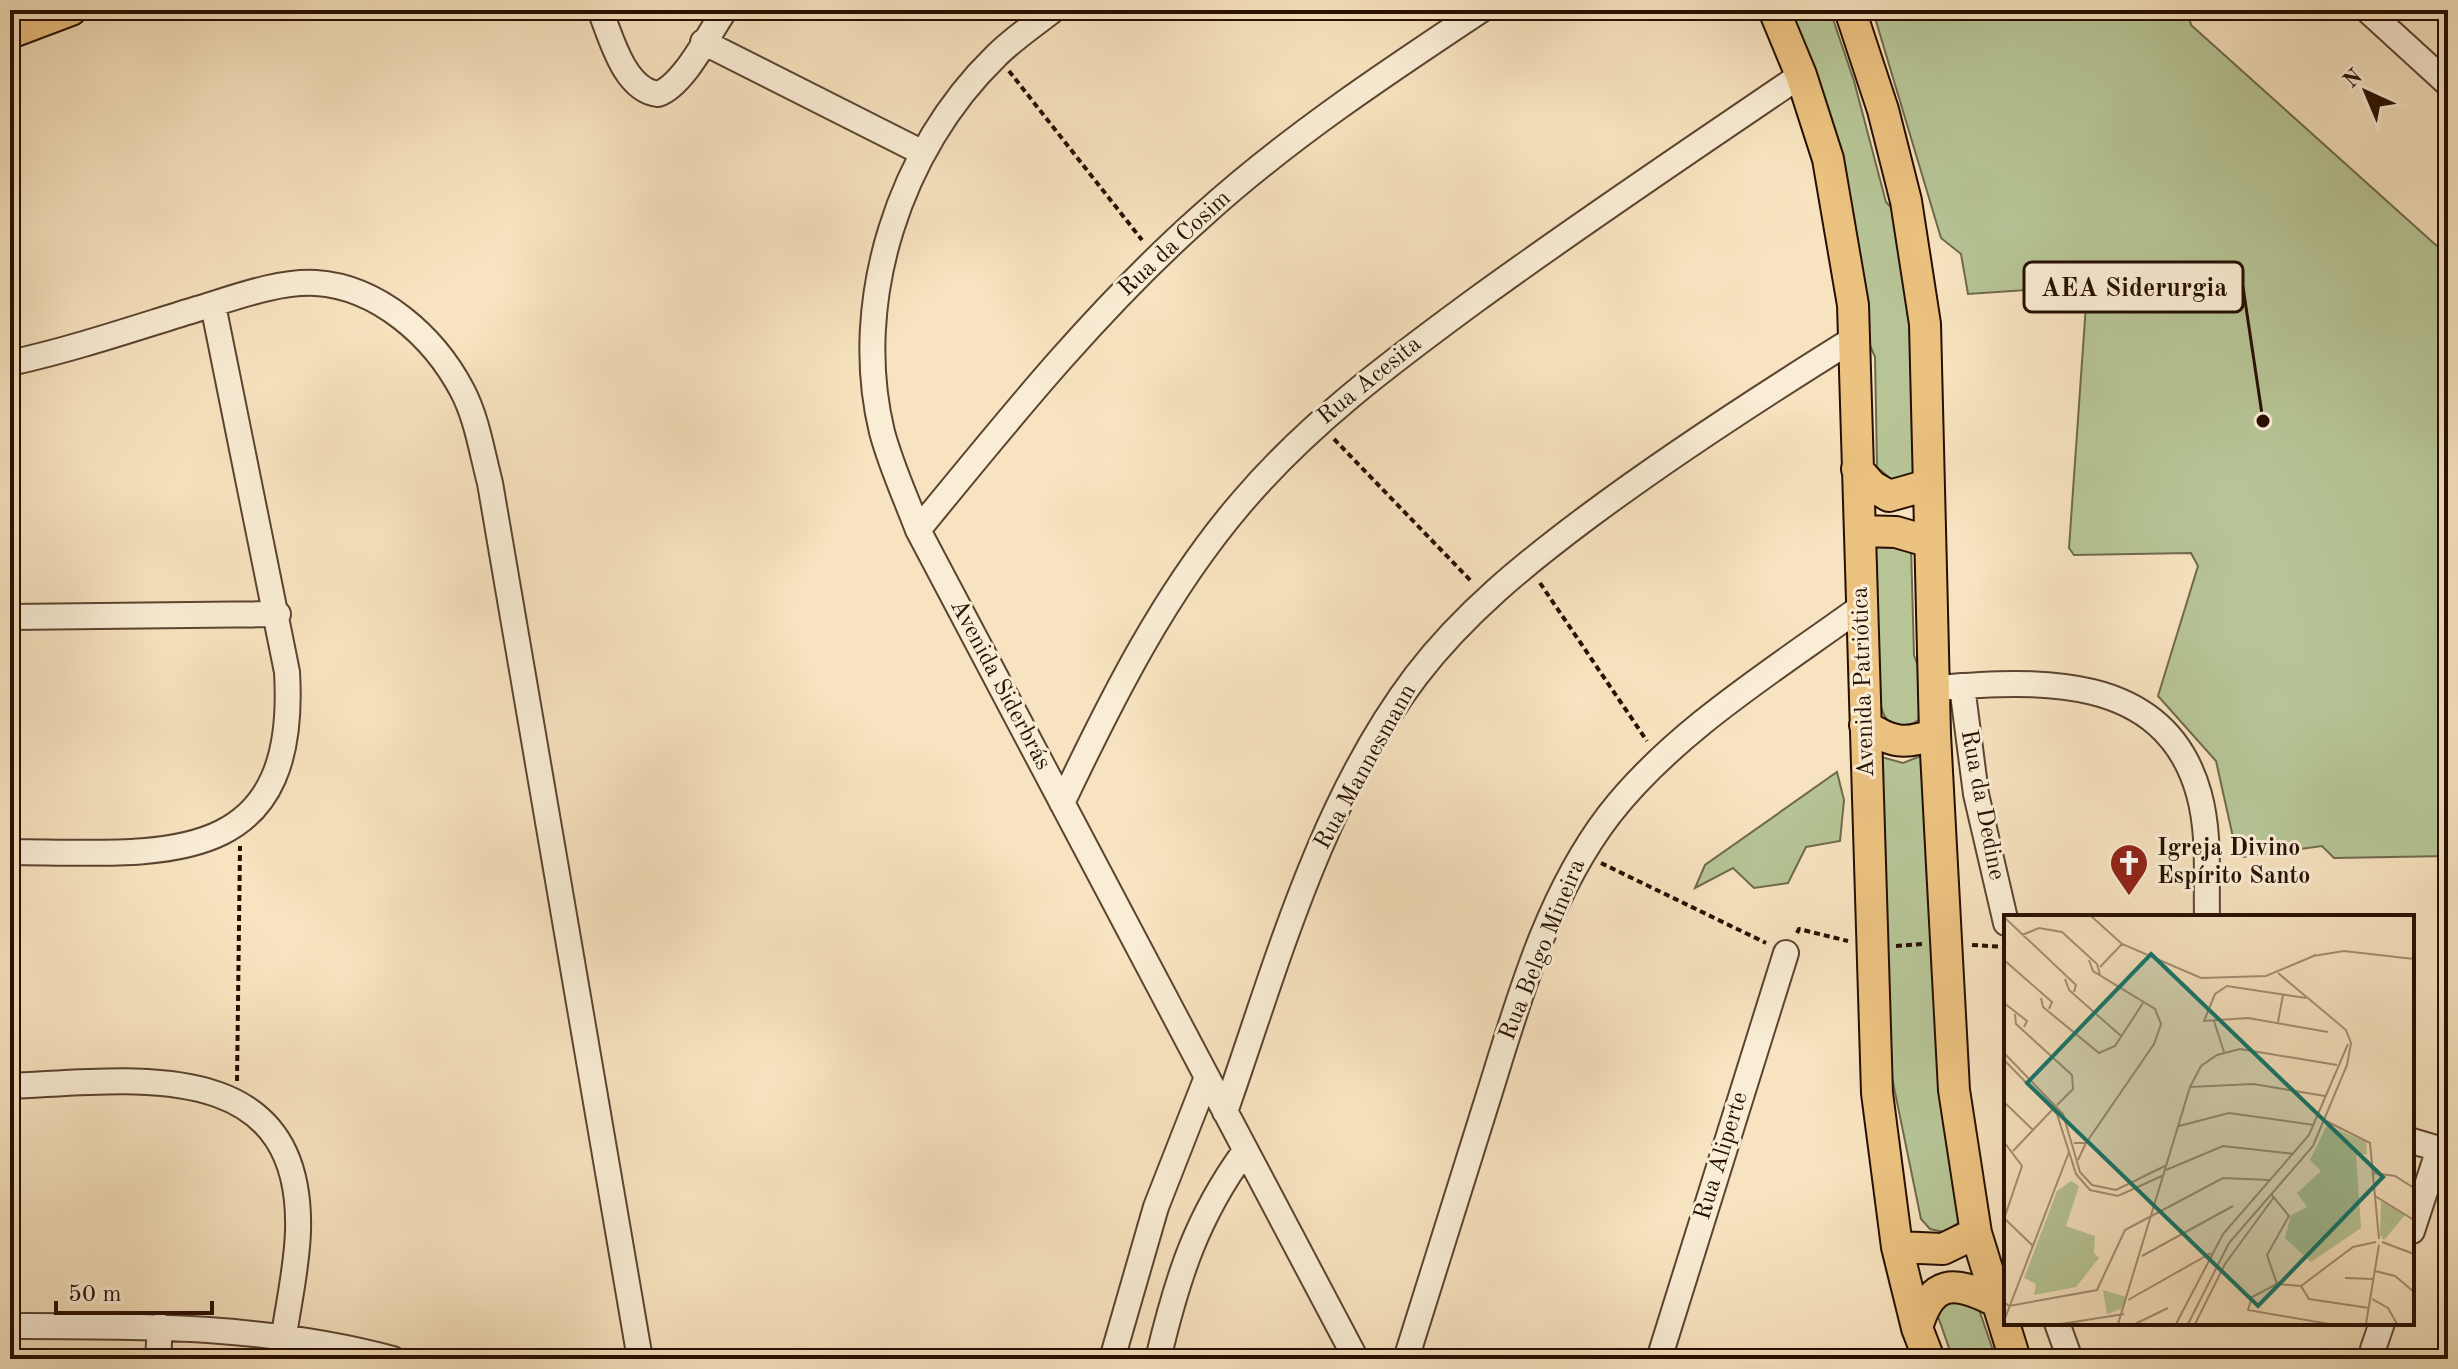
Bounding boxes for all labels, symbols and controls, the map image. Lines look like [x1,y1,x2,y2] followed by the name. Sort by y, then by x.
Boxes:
[2326,52,2406,132] north arrow
[2340,65,2367,93] text: N
[1114,186,1236,302] street label: Rua da Cosim
[2024,262,2243,312] callout: AEA Siderurgia
[2041,276,2227,302] text: AEA Siderurgia
[1314,332,1426,430] street label: Rua Acesita
[1849,586,1879,778] street label: Avenida Patriótica
[945,596,1055,774] street label: Avenida Siderbrás
[1311,680,1421,854] street label: Rua Mannesmann
[1956,728,2008,882] street label: Rua da Dedine
[2157,837,2310,889] place label: Igreja Divino Espírito Santo
[2108,842,2150,897] church icon: Igreja Divino Espírito Santo
[1496,856,1590,1044] street label: Rua Belgo Mineira
[2004,915,2414,1325] inset map
[1691,1089,1753,1223] street label: Rua Aliperte
[56,1265,212,1315] scale bar
[68,1283,122,1307] text: 50 m

